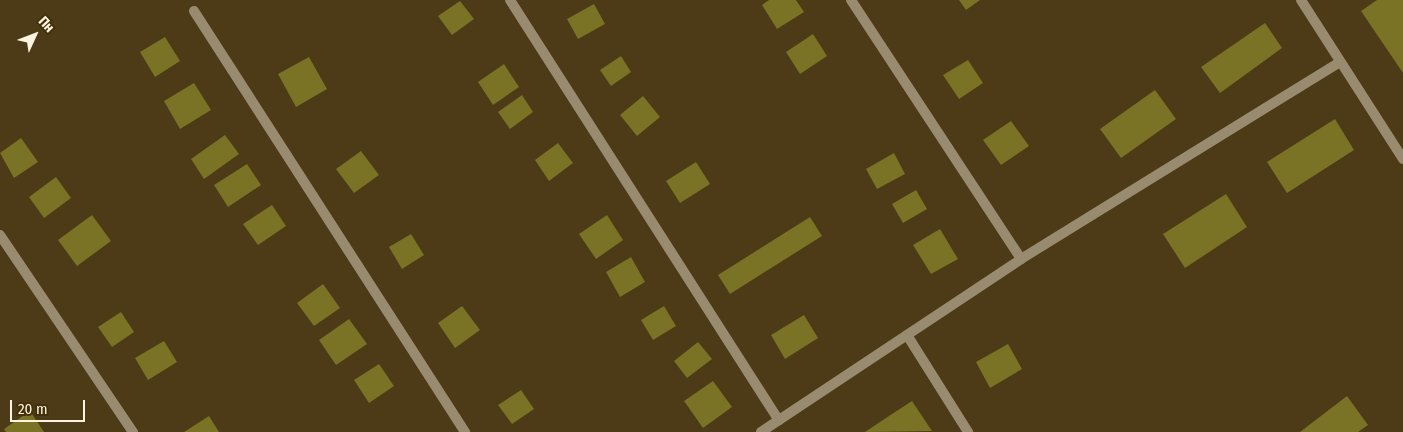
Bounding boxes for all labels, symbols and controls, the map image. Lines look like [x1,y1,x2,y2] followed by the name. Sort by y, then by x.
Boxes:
[10,10,60,60] north arrow
[35,13,58,36] text: Пн
[12,390,88,422] scale bar
[18,400,48,418] text: 20 m

